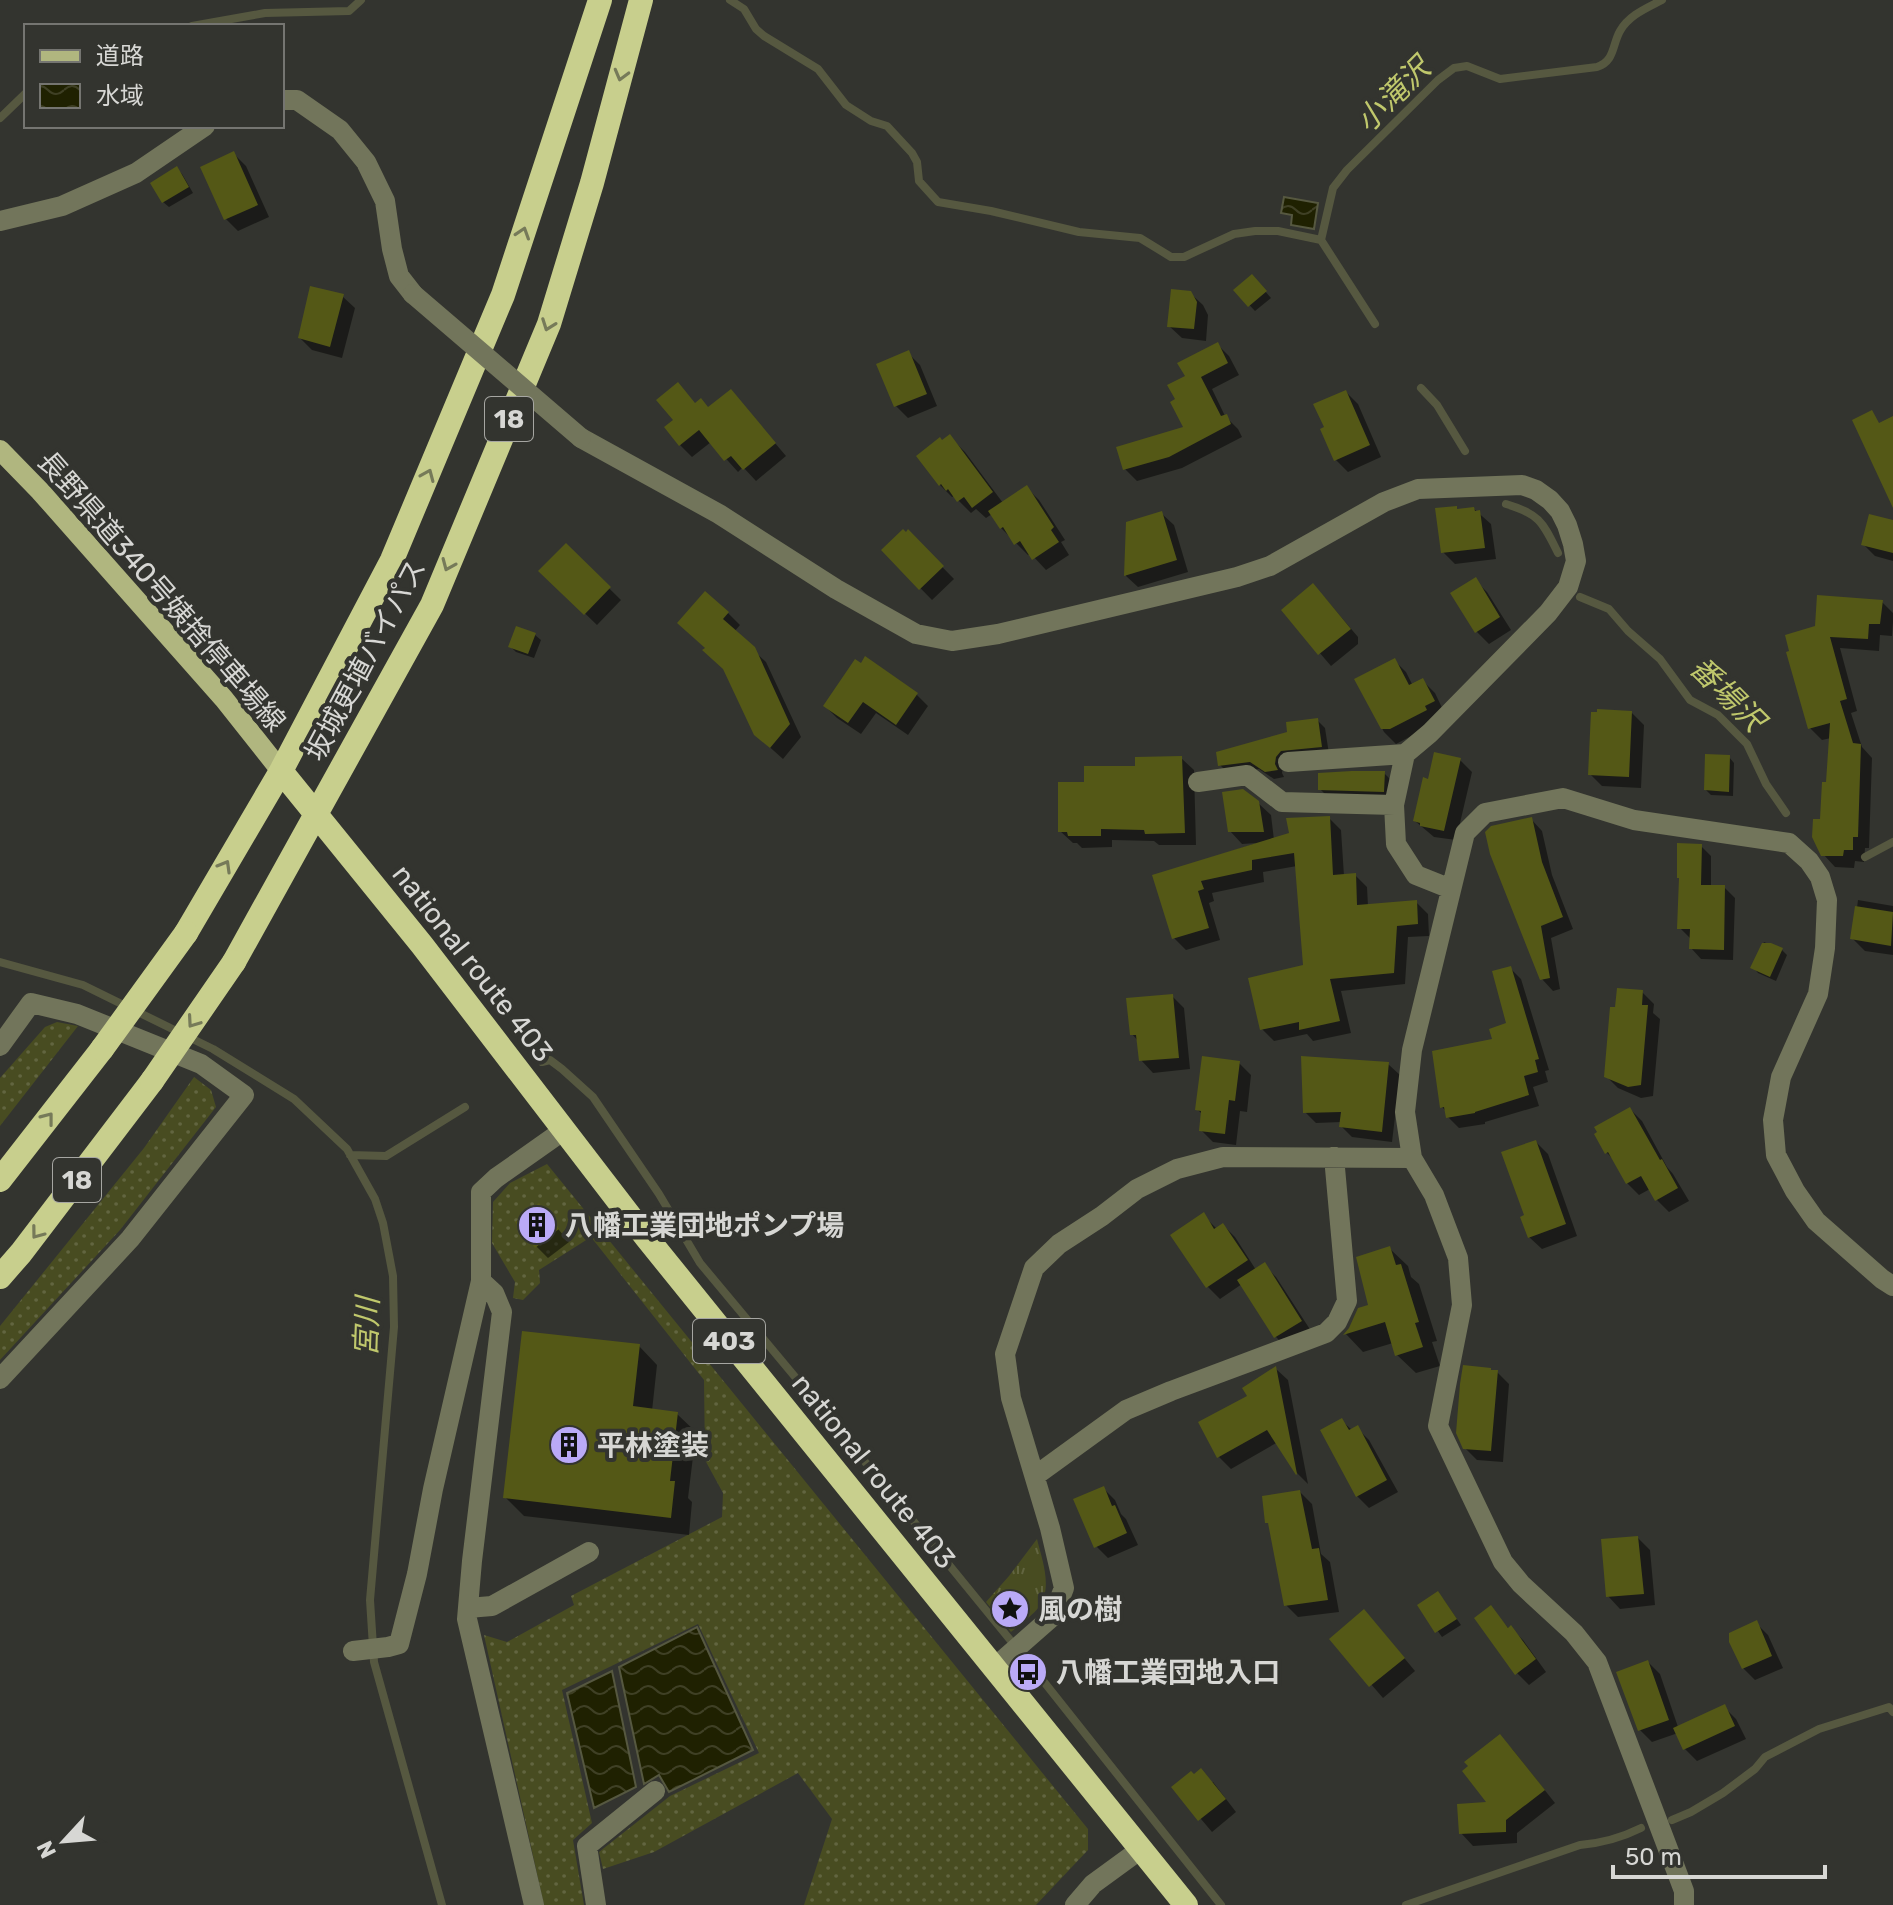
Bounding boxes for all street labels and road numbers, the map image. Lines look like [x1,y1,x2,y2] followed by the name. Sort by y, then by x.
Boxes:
[485,397,533,441] road number: 18
[31,445,292,738] street label: 長野県道340号姨捨停車場線
[298,554,432,767] street label: 坂城更埴バイパス
[385,858,560,1068] street label: national route 403
[53,1158,101,1202] road number: 18
[693,1319,765,1363] road number: 403
[785,1367,962,1575] street label: national route 403

